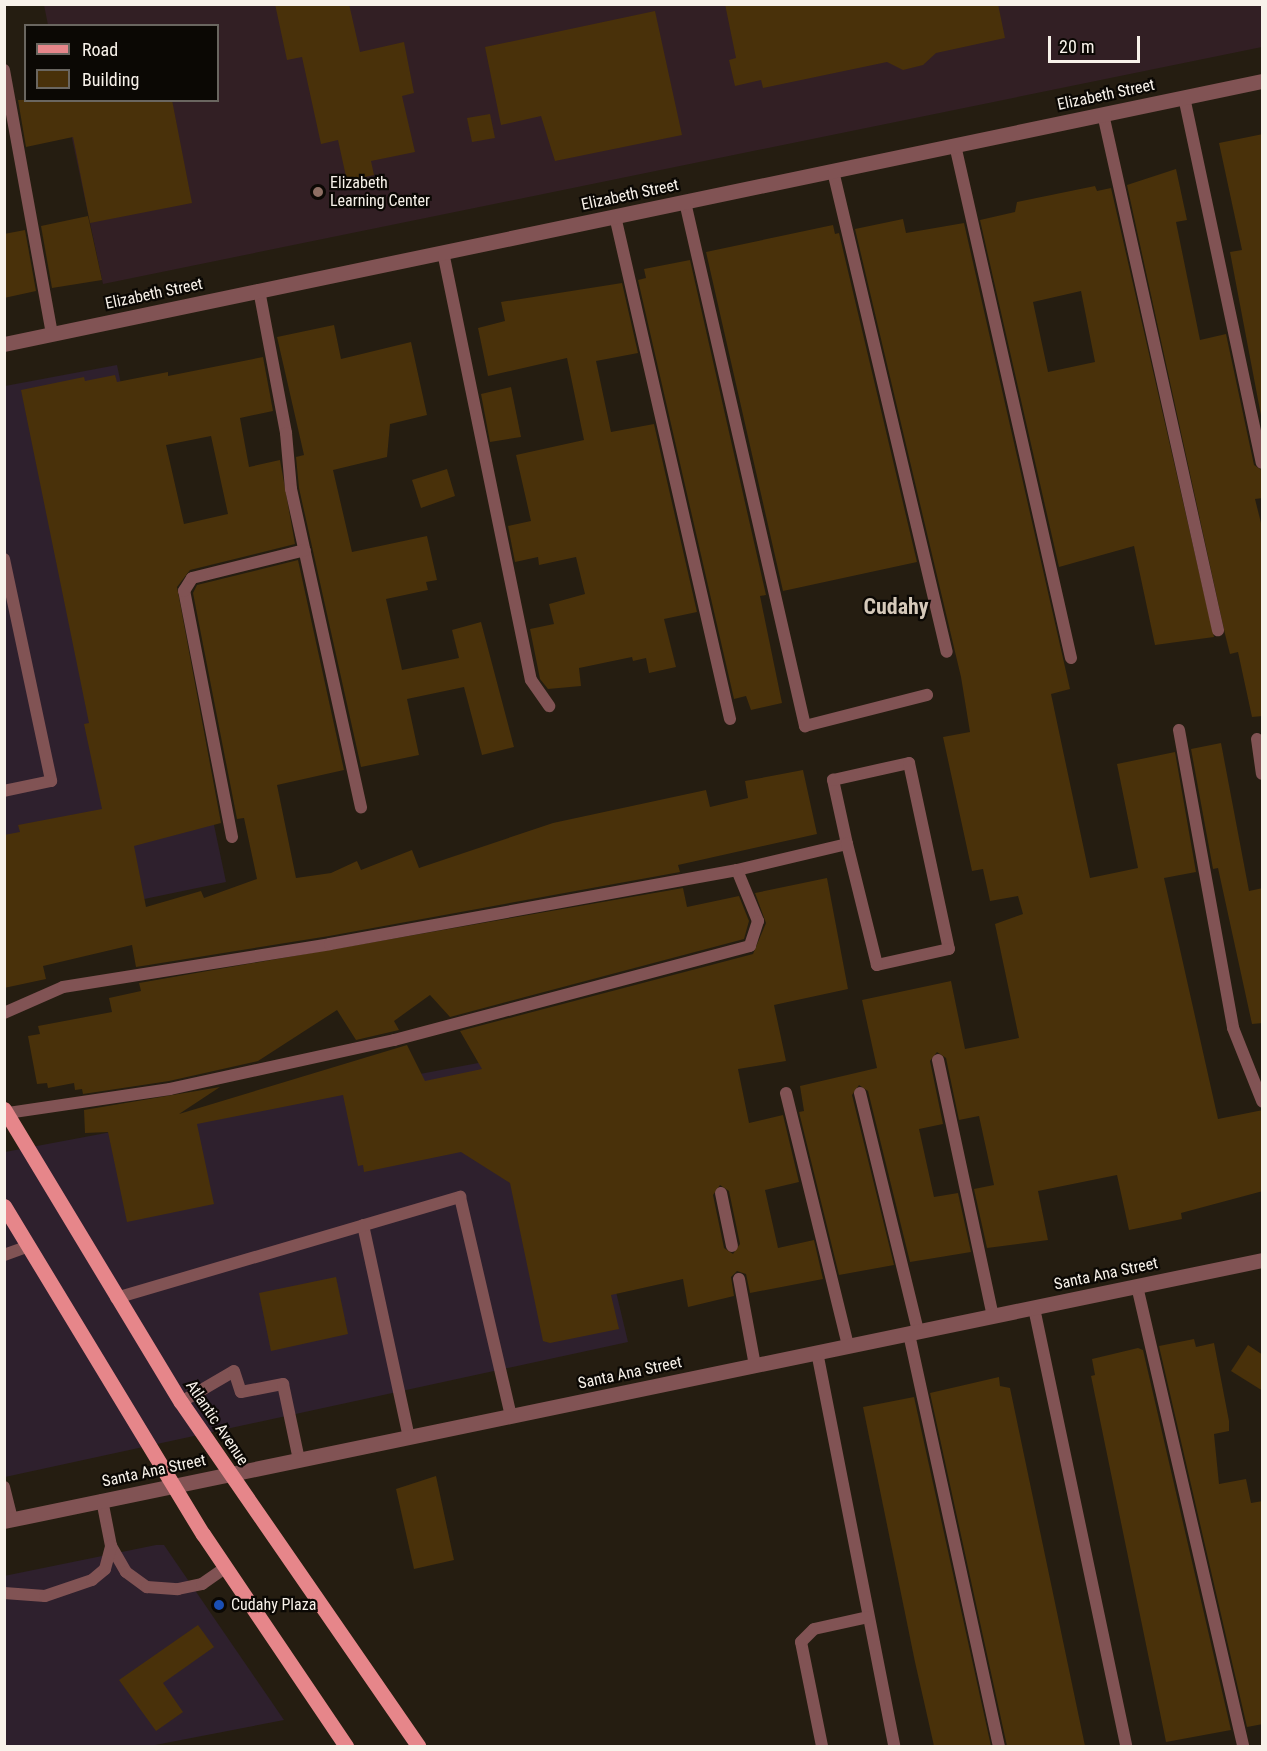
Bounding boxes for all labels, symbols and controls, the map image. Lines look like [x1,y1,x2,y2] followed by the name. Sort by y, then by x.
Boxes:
[24,24,219,102] legend
[1051,24,1142,62] scale bar
[1059,36,1094,57] text: 20 m
[82,39,118,60] text: Road
[82,69,139,90] text: Building
[1056,75,1156,115] street label: Elizabeth Street
[330,173,430,211] place label: Elizabeth Learning Center
[580,175,680,215] street label: Elizabeth Street
[311,185,325,199] marker: Elizabeth Learning Center
[104,274,204,314] street label: Elizabeth Street
[863,594,929,620] district label: Cudahy
[1052,1254,1160,1294] street label: Santa Ana Street
[576,1353,684,1393] street label: Santa Ana Street
[182,1377,252,1469] street label: Atlantic Avenue
[100,1451,208,1491] street label: Santa Ana Street
[231,1595,316,1615] place label: Cudahy Plaza
[212,1598,226,1612] marker: Cudahy Plaza

